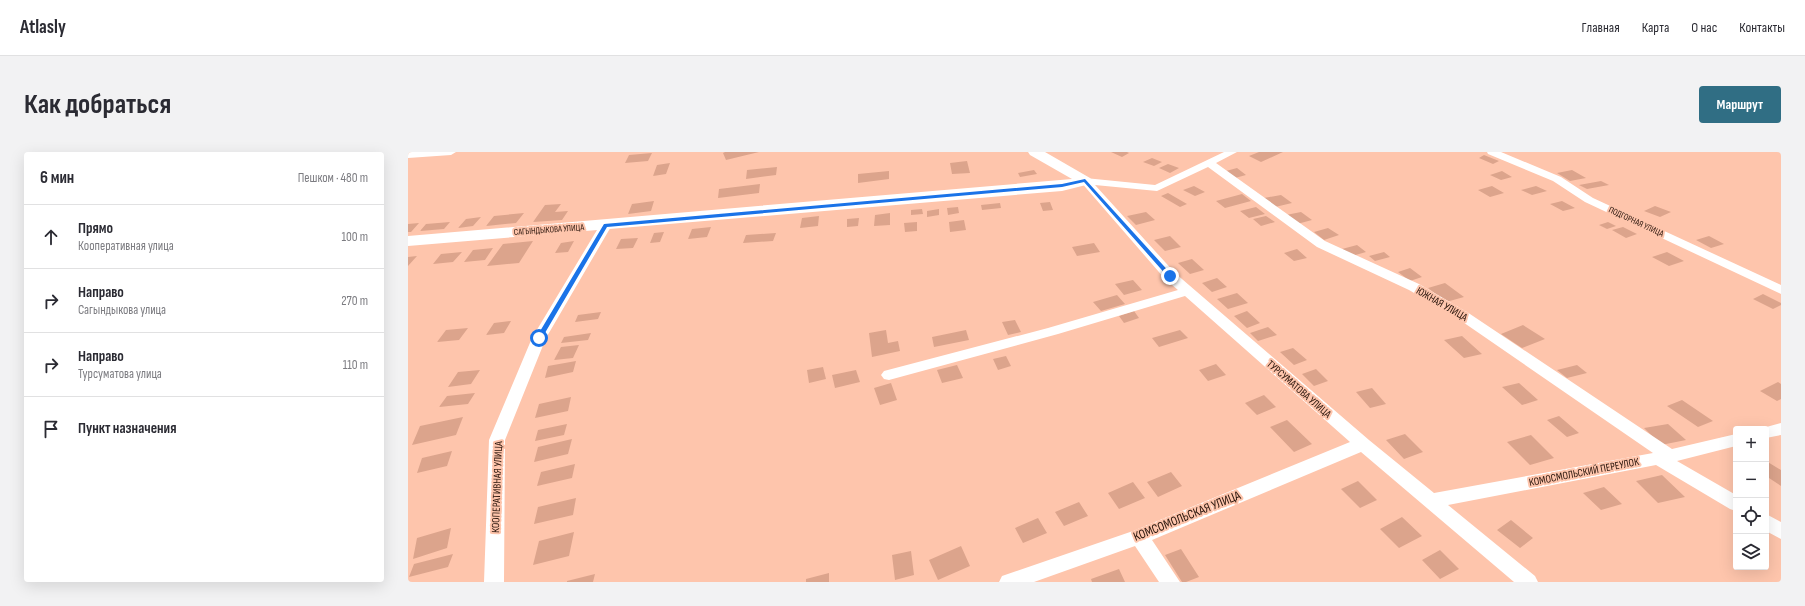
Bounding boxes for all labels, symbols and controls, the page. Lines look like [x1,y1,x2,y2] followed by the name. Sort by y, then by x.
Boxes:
[20,16,66,39] text: Atlasly
[1582,19,1620,36] text: Главная
[1642,19,1669,36] text: Карта
[1691,19,1717,36] text: О нас
[1739,19,1785,36] text: Контакты
[1699,86,1781,123] button: Маршрут
[24,88,171,121] text: Как добраться
[40,168,74,188] text: 6 мин
[298,170,368,186] text: Пешком · 480 m
[1607,204,1665,240] street label: ПОДГОРНАЯ УЛИЦА
[78,219,113,238] text: Прямо
[513,222,585,238] street label: САГЫНДЫКОВА УЛИЦА
[40,226,62,248] icon: ahead
[341,229,368,245] text: 100 m
[78,238,174,254] text: Кооперативная улица
[1161,267,1179,285] route end
[78,283,124,302] text: Направо
[1414,284,1470,324] street label: ЮЖНАЯ УЛИЦА
[40,290,62,312] icon: right
[341,293,368,309] text: 270 m
[78,302,166,318] text: Сагындыкова улица
[530,329,548,347] route start
[78,347,124,366] text: Направо
[40,354,62,376] icon: right
[343,357,368,373] text: 110 m
[1264,357,1334,421] street label: ТУРСУМАТОВА УЛИЦА
[78,366,162,382] text: Турсуматова улица
[40,418,62,440] icon: arrive
[78,419,176,438] text: Пункт назначения
[1733,426,1769,570] map controls
[1733,426,1769,462] button: +
[489,441,505,533] street label: КООПЕРАТИВНАЯ УЛИЦА
[1528,454,1640,489] street label: КОМОСМОЛЬСКИЙ ПЕРЕУЛОК
[1733,462,1769,498] button: −
[1131,487,1243,545] street label: КОМСОМОЛЬСКАЯ УЛИЦА
[1733,498,1769,534] button: locate
[1733,534,1769,570] button: layers

